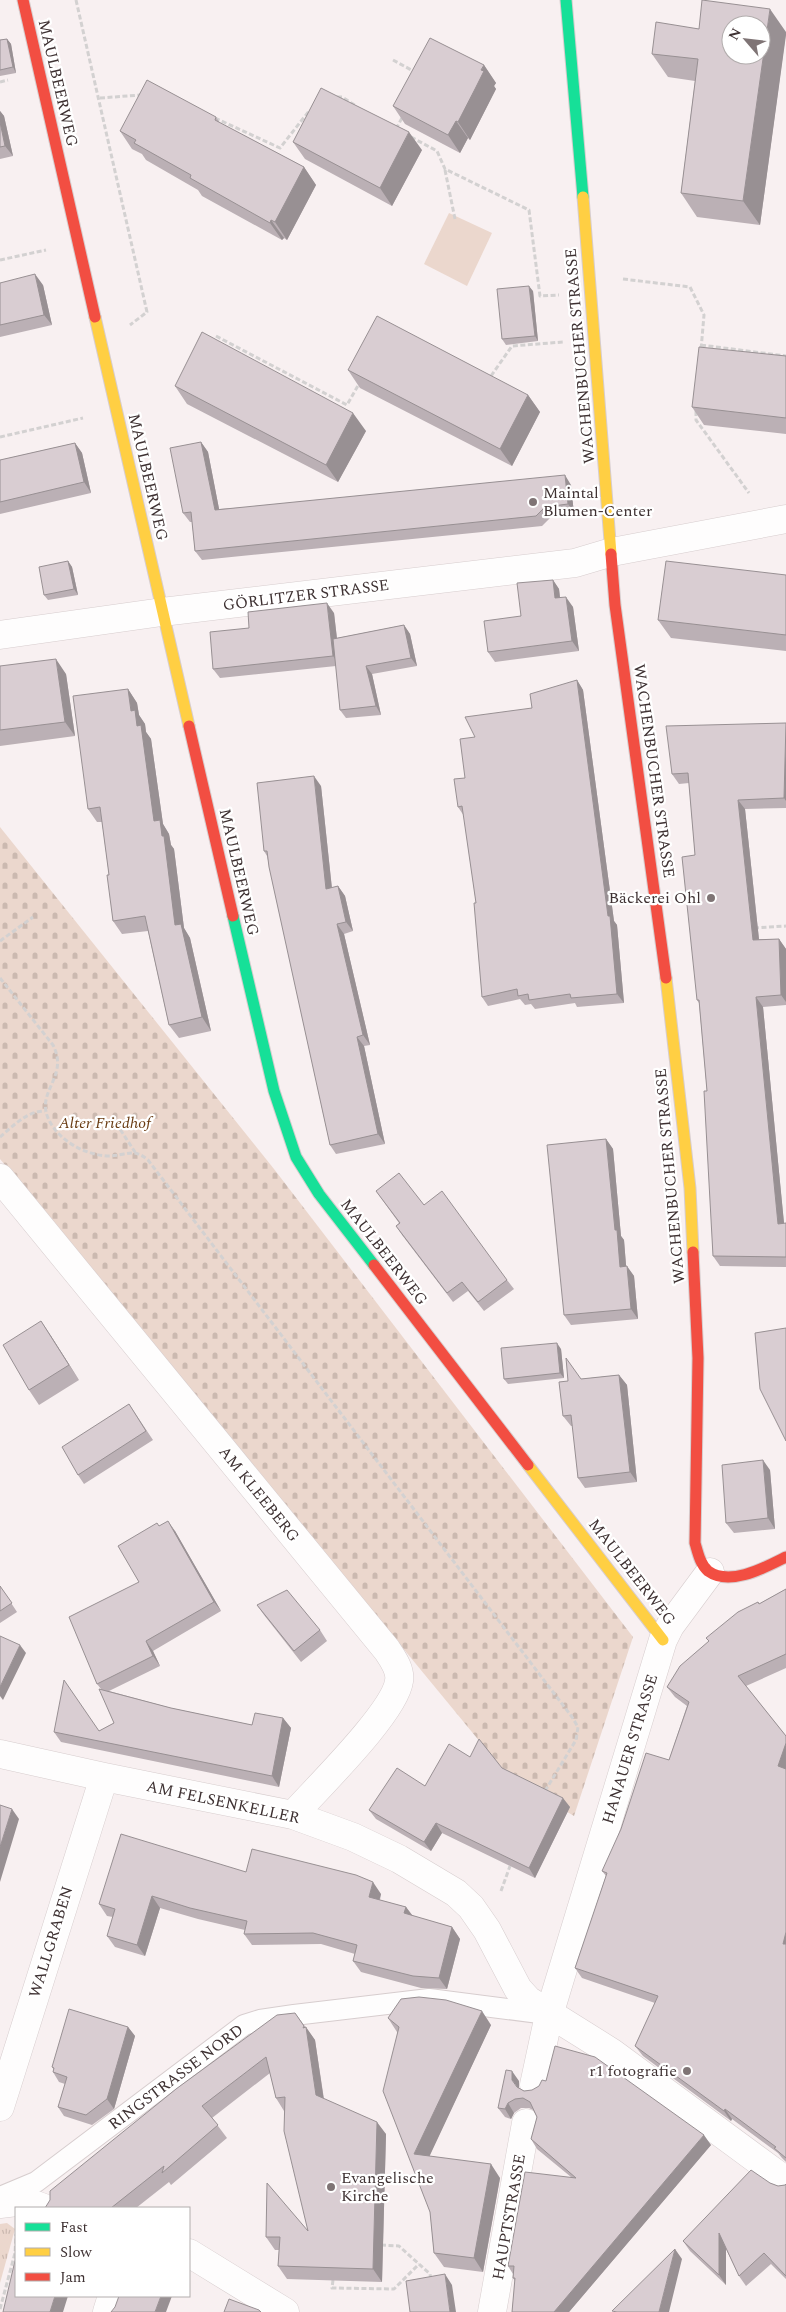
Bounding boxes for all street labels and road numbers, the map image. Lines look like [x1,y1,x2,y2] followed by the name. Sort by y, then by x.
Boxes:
[32,17,84,149] street label: MAULBEERWEG
[559,247,601,465] street label: WACHENBUCHER STRASSE
[122,411,174,543] street label: MAULBEERWEG
[221,573,391,617] street label: GÖRLITZER STRASSE
[627,662,681,880] street label: WACHENBUCHER STRASSE
[213,806,265,938] street label: MAULBEERWEG
[649,1067,691,1285] street label: WACHENBUCHER STRASSE
[335,1193,433,1311] street label: MAULBEERWEG
[213,1441,305,1547] street label: AM KLEEBERG
[583,1513,681,1631] street label: MAULBEERWEG
[596,1671,664,1827] street label: HANAUER STRASSE
[144,1774,302,1830] street label: AM FELSENKELLER
[23,1883,79,2001] street label: WALLGRABEN
[103,2018,249,2136] street label: RINGSTRASSE NORD
[486,2152,532,2282] street label: HAUPTSTRASSE

